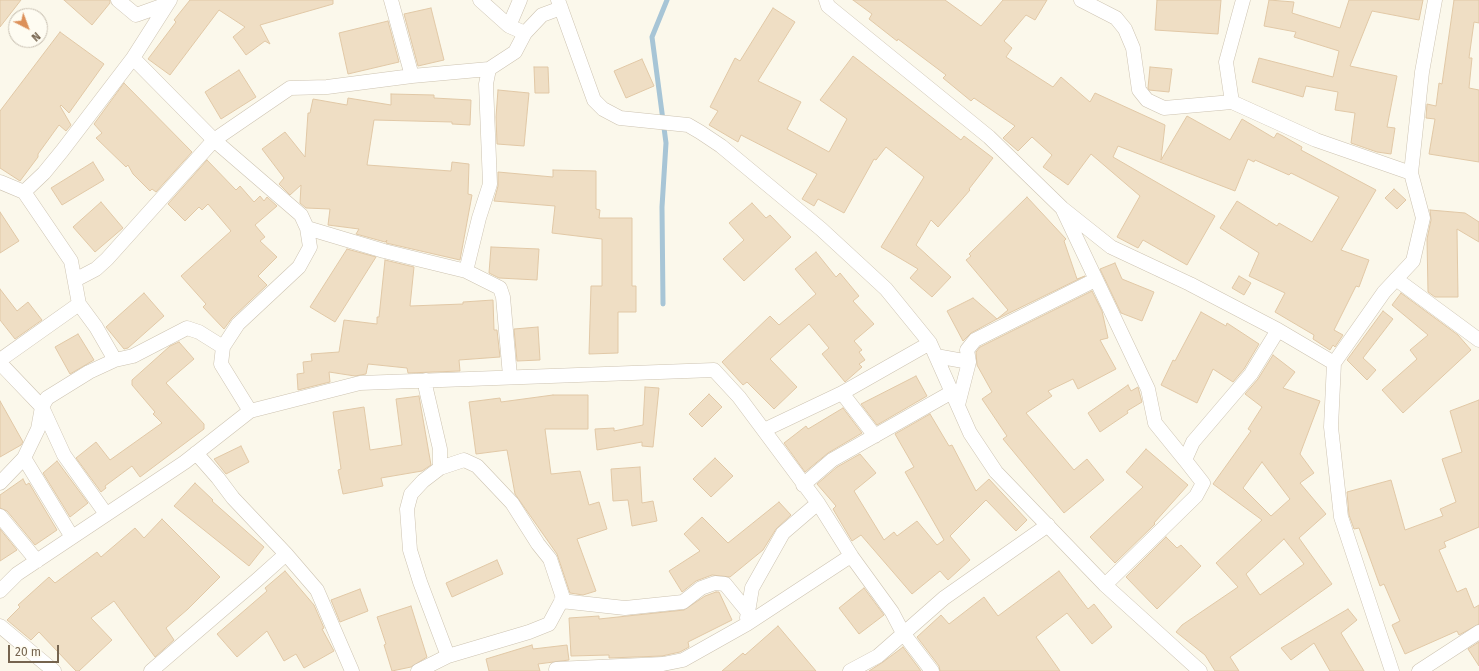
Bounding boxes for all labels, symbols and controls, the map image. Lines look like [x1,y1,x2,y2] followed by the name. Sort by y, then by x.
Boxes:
[8,8,48,48] north arrow
[29,29,43,44] text: N
[10,637,61,663] scale bar
[15,645,41,659] text: 20 m

